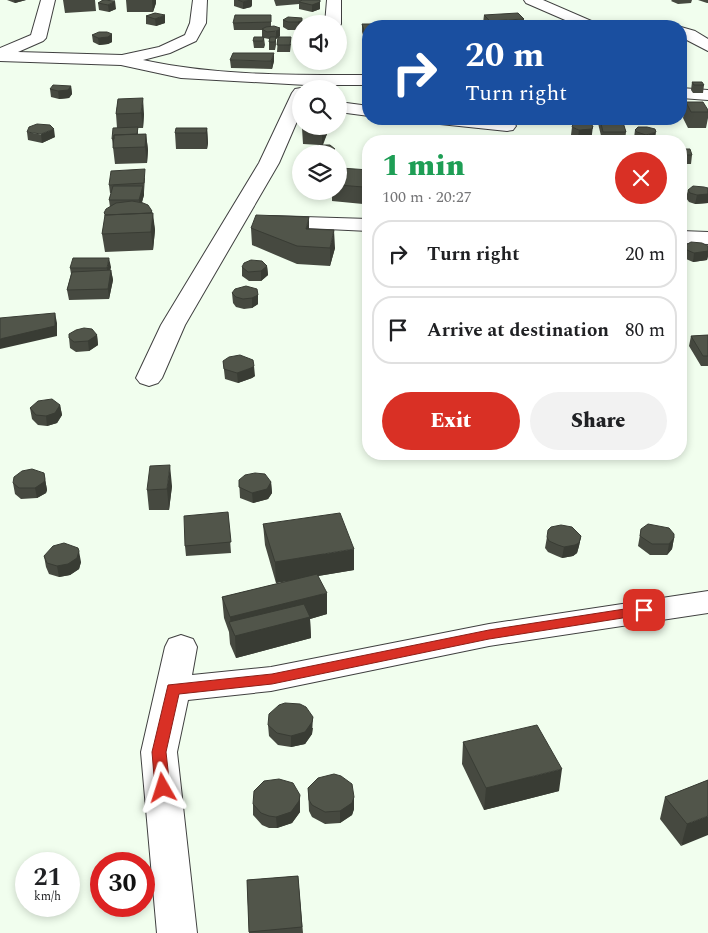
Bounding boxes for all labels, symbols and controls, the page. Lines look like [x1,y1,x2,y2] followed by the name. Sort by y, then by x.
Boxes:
[292,15,347,200] map controls
[292,15,347,70] button: sound
[465,29,545,82] text: 20 m
[382,40,447,105] icon: right
[465,77,567,110] text: Turn right
[292,80,347,135] button: search
[382,143,465,189] text: 1 min
[292,145,347,200] button: layers
[615,152,667,204] button: close
[382,185,472,209] text: 100 m · 20:27
[384,240,412,268] icon: right
[427,240,520,269] text: Turn right
[625,240,665,269] text: 20 m
[384,316,412,344] icon: arrive
[427,316,609,345] text: Arrive at destination
[625,316,665,345] text: 80 m
[382,392,520,450] button: Exit
[530,392,667,450] button: Share
[623,589,665,631] pin
[630,596,658,624] icon: arrive
[136,761,188,813] position arrow
[90,852,155,917] speed limit sign: 30
[33,859,62,897] text: 21
[34,887,61,906] text: km/h

